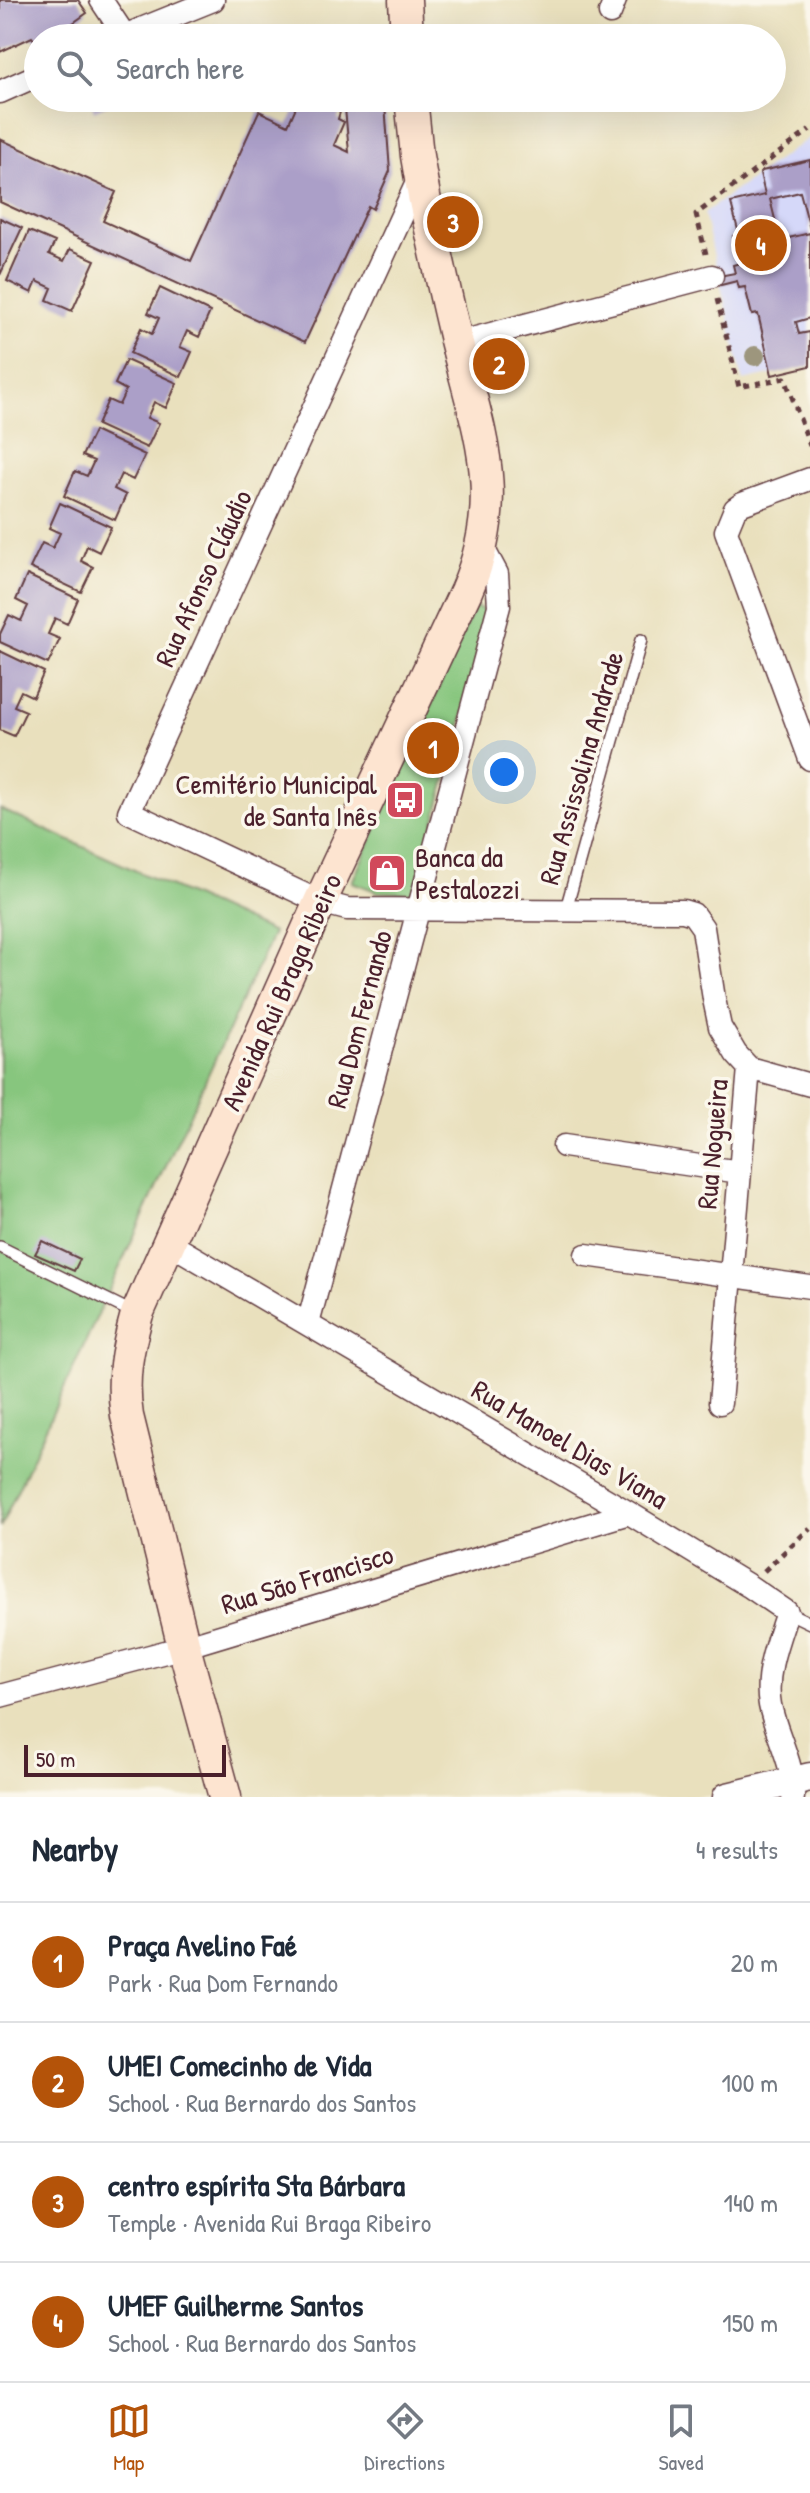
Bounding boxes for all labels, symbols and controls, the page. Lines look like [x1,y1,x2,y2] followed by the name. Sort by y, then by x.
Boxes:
[24,24,786,112] search box
[52,46,96,90] icon: search
[116,48,244,88] text: Search here
[427,192,479,252] pin: 3
[735,215,787,275] pin: 4
[473,334,525,394] pin: 2
[145,483,261,673] street label: Rua Afonso Cláudio
[530,647,632,889] street label: Rua Assissolina Andrade
[407,718,459,778] pin: 1
[484,752,524,792] your location
[175,765,378,835] place label: Cemitério Municipal de Santa Inês
[384,779,426,821] bus stop icon: Cemitério Municipal de Santa Inês
[415,838,520,908] place label: Banca da Pestalozzi
[366,852,408,894] shop icon: Banca da Pestalozzi
[212,867,350,1117] street label: Avenida Rui Braga Ribeiro
[317,926,401,1112] street label: Rua Dom Fernando
[687,1077,737,1211] street label: Rua Nogueira
[465,1370,675,1518] street label: Rua Manoel Dias Viana
[216,1535,398,1623] street label: Rua São Francisco
[24,1741,226,1777] scale bar
[36,1744,75,1774] text: 50 m
[32,1826,118,1872] text: Nearby
[696,1832,778,1867] text: 4 results
[108,1925,297,1965] text: Praça Avelino Faé
[53,1945,63,1980] text: 1
[731,1945,778,1980] text: 20 m
[108,1965,338,2000] text: Park · Rua Dom Fernando
[108,2045,372,2085] text: UMEI Comecinho de Vida
[52,2065,64,2100] text: 2
[722,2065,778,2100] text: 100 m
[108,2085,416,2120] text: School · Rua Bernardo dos Santos
[108,2165,405,2205] text: centro espírita Sta Bárbara
[52,2185,64,2220] text: 3
[724,2185,778,2220] text: 140 m
[108,2205,431,2240] text: Temple · Avenida Rui Braga Ribeiro
[108,2285,363,2325] text: UMEF Guilherme Santos
[53,2305,63,2340] text: 4
[722,2305,778,2340] text: 150 m
[108,2325,416,2360] text: School · Rua Bernardo dos Santos
[107,2399,151,2477] tab: Map
[364,2399,445,2477] tab: Directions
[658,2399,703,2477] tab: Saved

